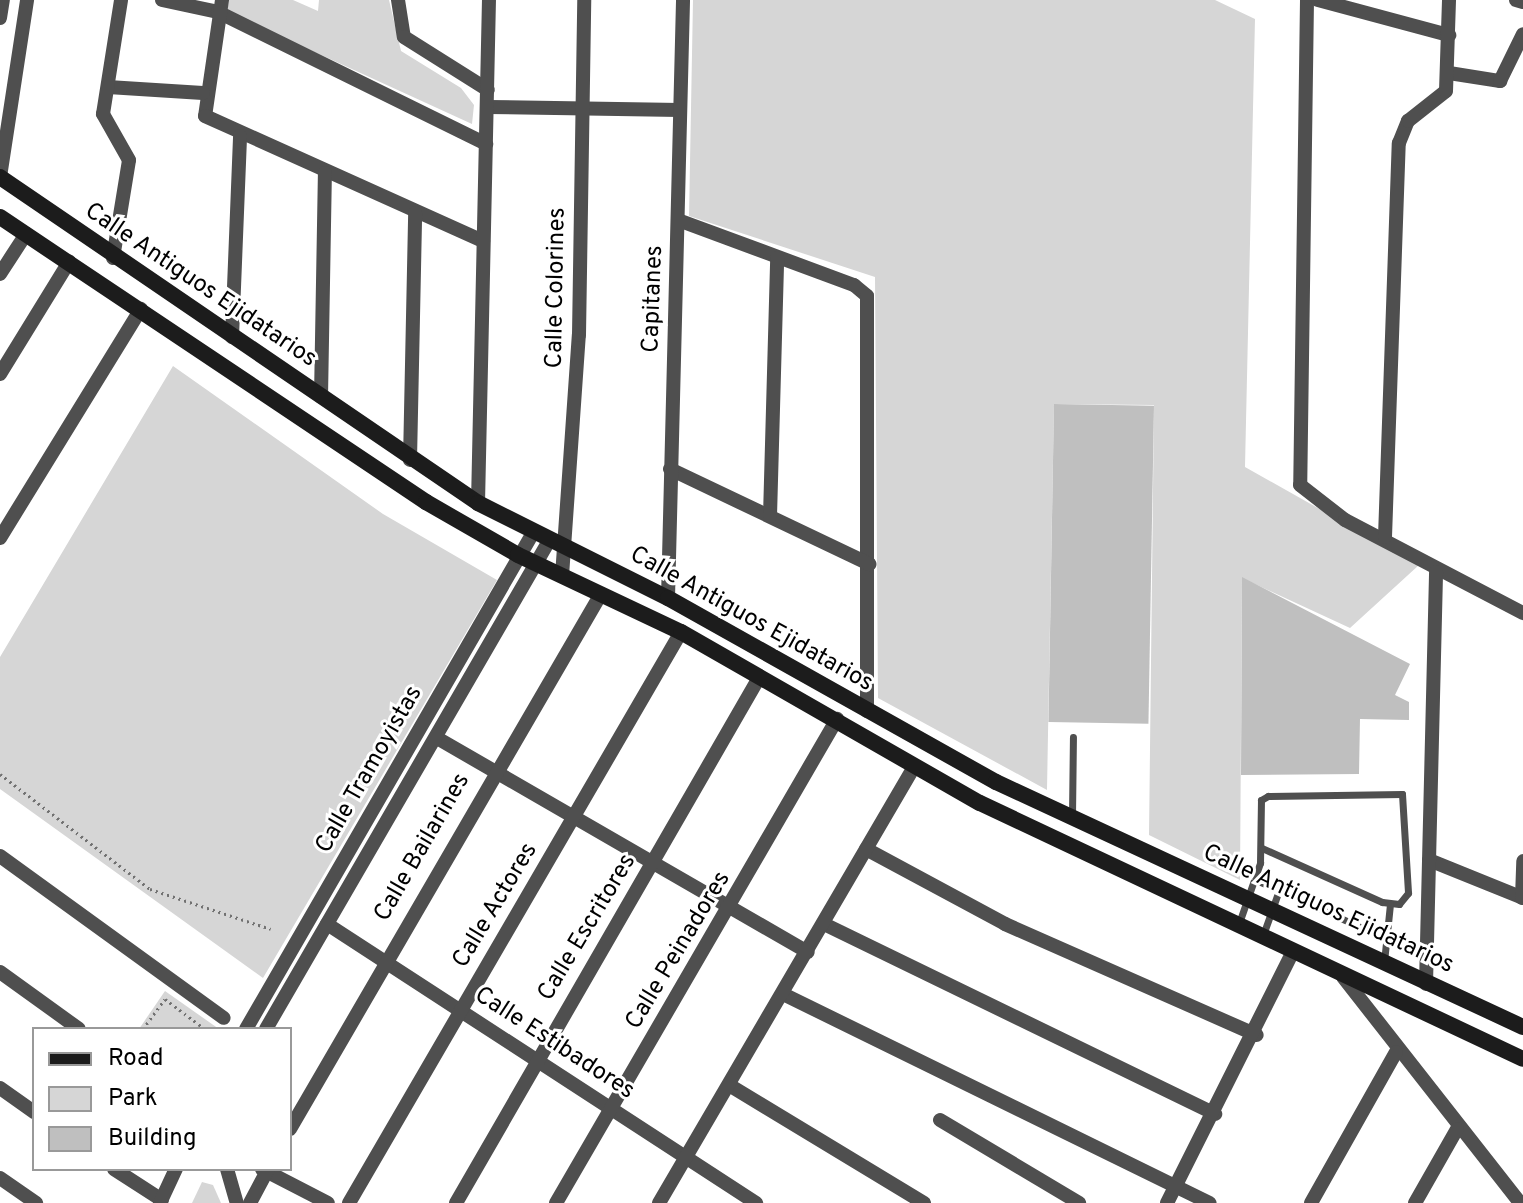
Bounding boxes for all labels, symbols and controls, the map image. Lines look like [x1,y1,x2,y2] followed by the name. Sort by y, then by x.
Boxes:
[78,197,322,375] street label: Calle Antiguos Ejidatarios
[541,207,573,369] street label: Calle Colorines
[638,245,670,353] street label: Capitanes
[624,541,878,699] street label: Calle Antiguos Ejidatarios
[310,681,430,859] street label: Calle Tramoyistas
[369,769,477,927] street label: Calle Bailarines
[447,838,545,974] street label: Calle Actores
[1197,839,1459,981] street label: Calle Antiguos Ejidatarios
[533,849,643,1007] street label: Calle Escritores
[620,867,738,1035] street label: Calle Peinadores
[469,982,639,1106] street label: Calle Estibadores
[32,1027,292,1171] legend
[108,1044,164,1074] text: Road
[108,1084,158,1114] text: Park
[108,1124,197,1154] text: Building

